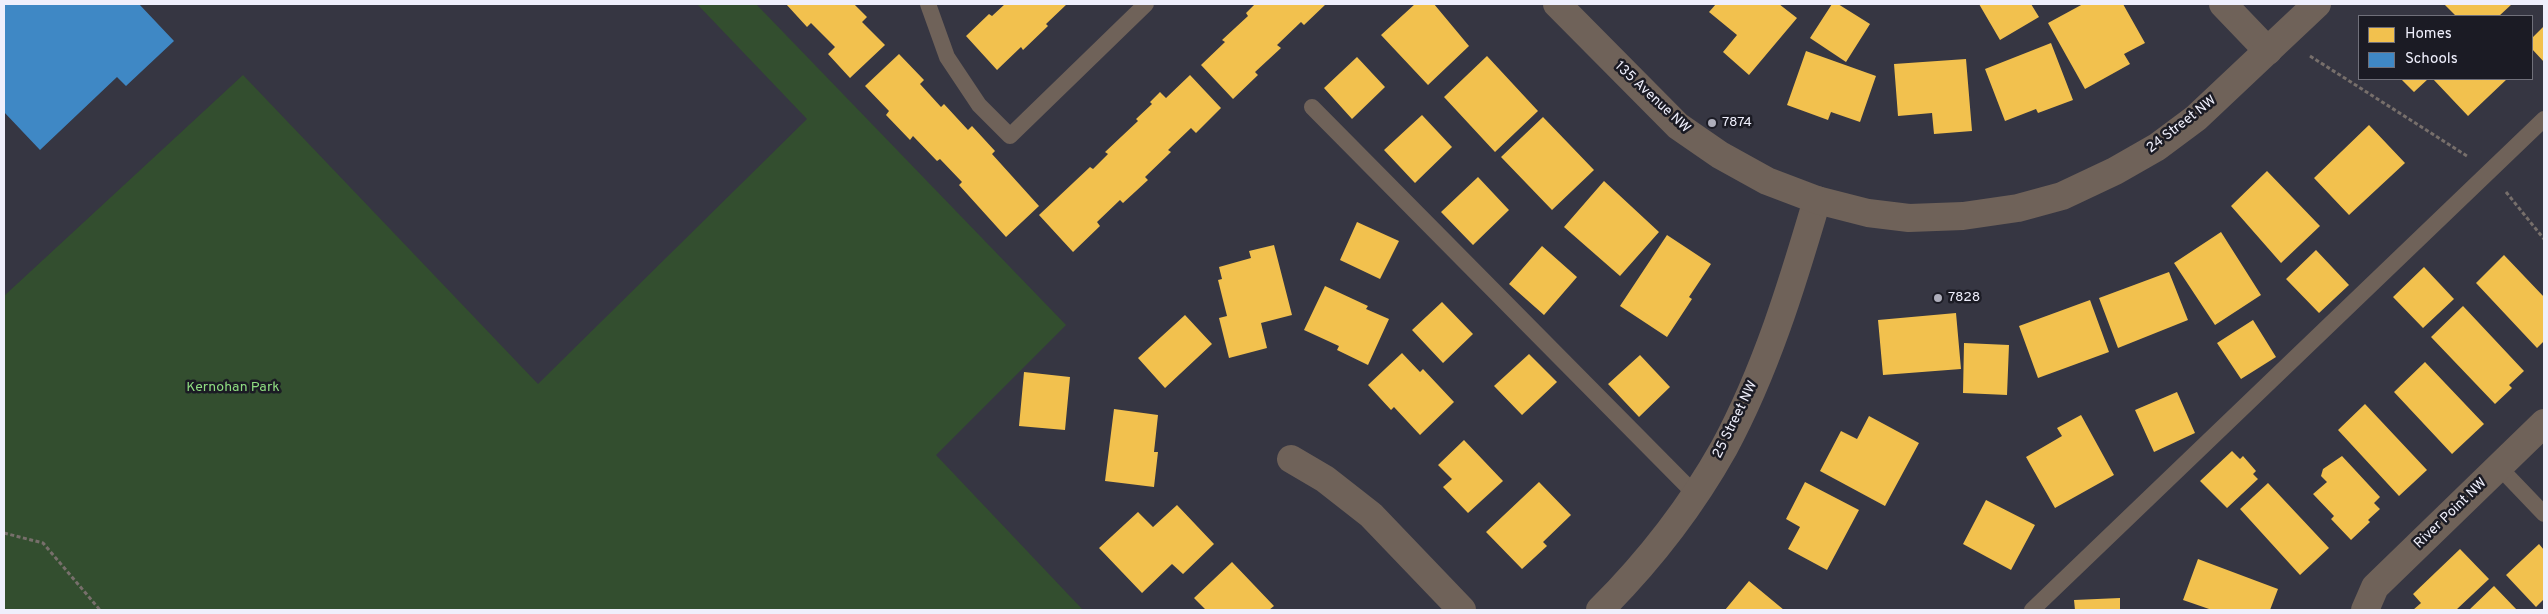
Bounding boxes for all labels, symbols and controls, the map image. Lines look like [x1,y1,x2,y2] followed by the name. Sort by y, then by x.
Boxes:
[2358,15,2533,80] legend
[2405,25,2452,44] text: Homes
[2405,50,2458,69] text: Schools
[1611,59,1693,137] street label: 135 Avenue NW
[2144,93,2220,157] street label: 24 Street NW
[1722,115,1752,131] place label: 7874
[1706,117,1718,129] marker: 7874
[1948,290,1980,306] place label: 7828
[1932,292,1944,304] marker: 7828
[1710,379,1762,461] street label: 25 Street NW
[186,380,280,396] park label: Kernohan Park
[2411,475,2491,553] street label: River Point NW

